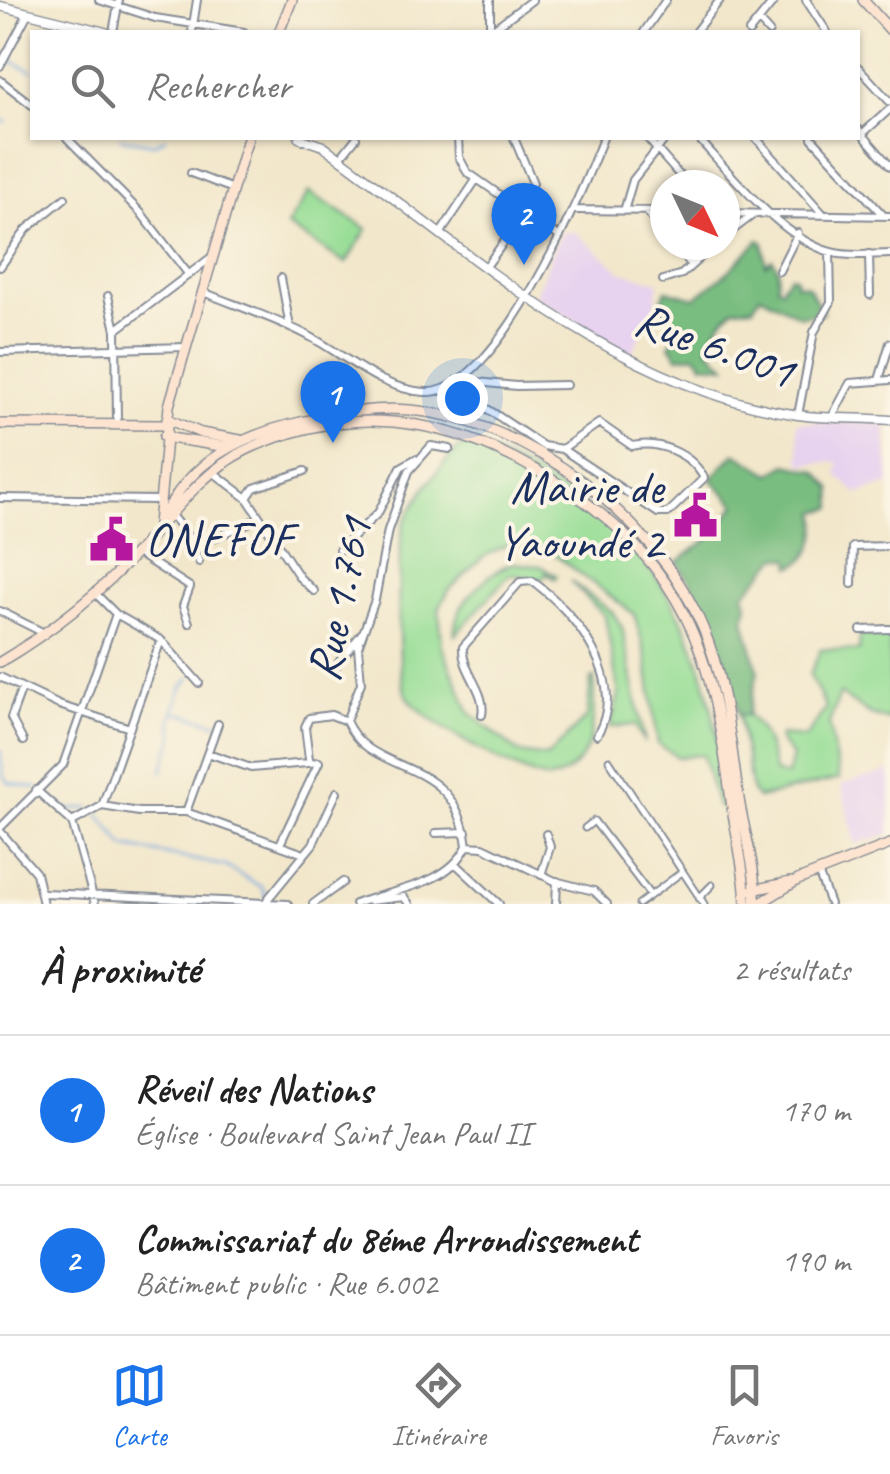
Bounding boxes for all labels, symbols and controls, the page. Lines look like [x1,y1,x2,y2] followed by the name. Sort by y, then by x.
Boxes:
[30,30,860,140] search box
[65,58,120,113] icon: search
[145,62,291,109] text: Rechercher
[650,170,740,260] north arrow
[492,182,556,265] pin: 2
[627,289,805,402] street label: Rue 6.001
[300,360,366,443] pin: 1
[437,373,488,424] your location
[497,457,666,572] place label: Mairie de Yaoundé 2
[672,491,720,539] public building icon: Mairie de Yaoundé 2
[145,509,300,569] place label: ONEFOF
[292,510,386,686] street label: Rue 1.761
[88,515,136,563] public building icon: ONEFOF
[40,943,200,996] text: À proximité
[733,949,850,990] text: 2 résultats
[135,1066,372,1113] text: Réveil des Nations
[65,1090,80,1131] text: 1
[781,1090,850,1131] text: 170 m
[135,1113,531,1154] text: Église · Boulevard Saint Jean Paul II
[135,1216,638,1263] text: Commissariat du 8éme Arrondissement
[65,1240,80,1281] text: 2
[781,1240,850,1281] text: 190 m
[135,1263,437,1304] text: Bâtiment public · Rue 6.002
[112,1358,167,1453] tab: Carte
[391,1358,486,1453] tab: Itinéraire
[710,1358,778,1453] tab: Favoris

